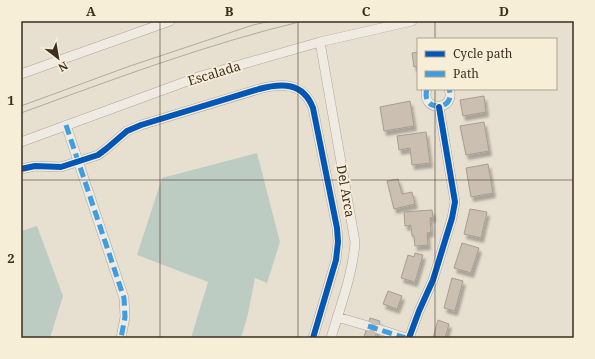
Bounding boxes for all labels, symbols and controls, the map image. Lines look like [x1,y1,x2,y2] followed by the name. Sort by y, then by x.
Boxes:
[86,2,96,20] text: A
[225,2,234,20] text: B
[362,2,371,20] text: C
[499,2,509,20] text: D
[38,38,78,78] north arrow
[417,38,557,90] legend
[453,45,513,62] text: Cycle path
[185,56,243,90] street label: Escalada
[56,58,71,76] text: N
[453,65,479,82] text: Path
[7,91,15,109] text: 1
[333,163,359,219] street label: Del Arca
[7,249,15,267] text: 2

